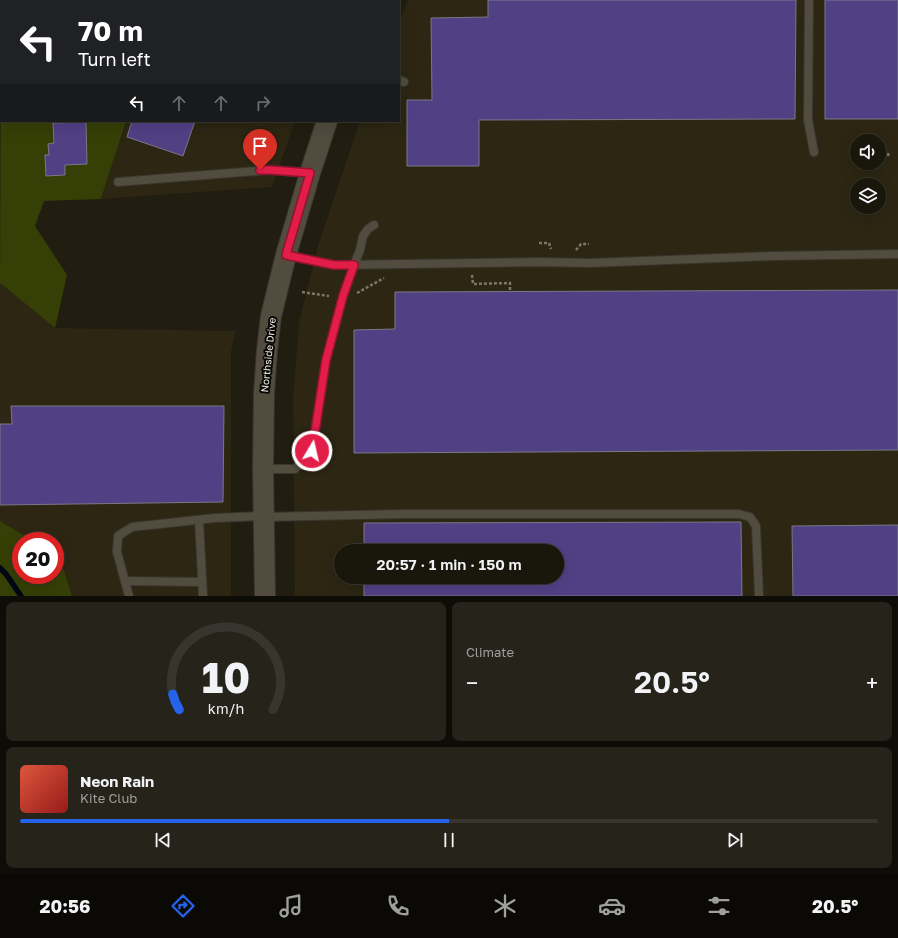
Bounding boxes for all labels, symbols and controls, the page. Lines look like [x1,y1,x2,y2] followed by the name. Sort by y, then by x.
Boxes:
[78,14,143,47] text: 70 m
[12,16,64,68] icon: left
[78,48,151,70] text: Turn left
[126,92,148,114] icon: left
[168,92,190,114] icon: ahead
[210,92,232,114] icon: ahead
[252,92,274,114] icon: right
[243,129,277,170] pin
[850,134,886,214] map controls
[850,134,886,170] button: sound
[249,135,271,157] icon: arrive
[850,178,886,214] button: layers
[258,317,278,393] street label: Northside Drive
[291,430,333,472] position arrow
[12,532,64,584] speed limit sign: 20
[376,555,522,573] text: 20:57 · 1 min · 150 m
[466,644,514,660] text: Climate
[202,651,250,701] text: 10
[634,664,710,700] text: 20.5°
[466,669,478,696] text: −
[866,669,878,696] text: +
[208,699,244,716] text: km/h
[80,772,154,790] text: Neon Rain
[80,790,137,806] text: Kite Club
[152,829,174,851] icon: previous
[438,829,460,851] icon: pause
[724,829,746,851] icon: next
[169,892,197,920] icon: directions
[277,892,305,920] icon: music
[384,892,412,920] icon: phone
[491,892,519,920] icon: climate
[598,892,626,920] icon: car
[705,892,733,920] icon: filters
[40,895,90,917] text: 20:56
[812,895,858,917] text: 20.5°

